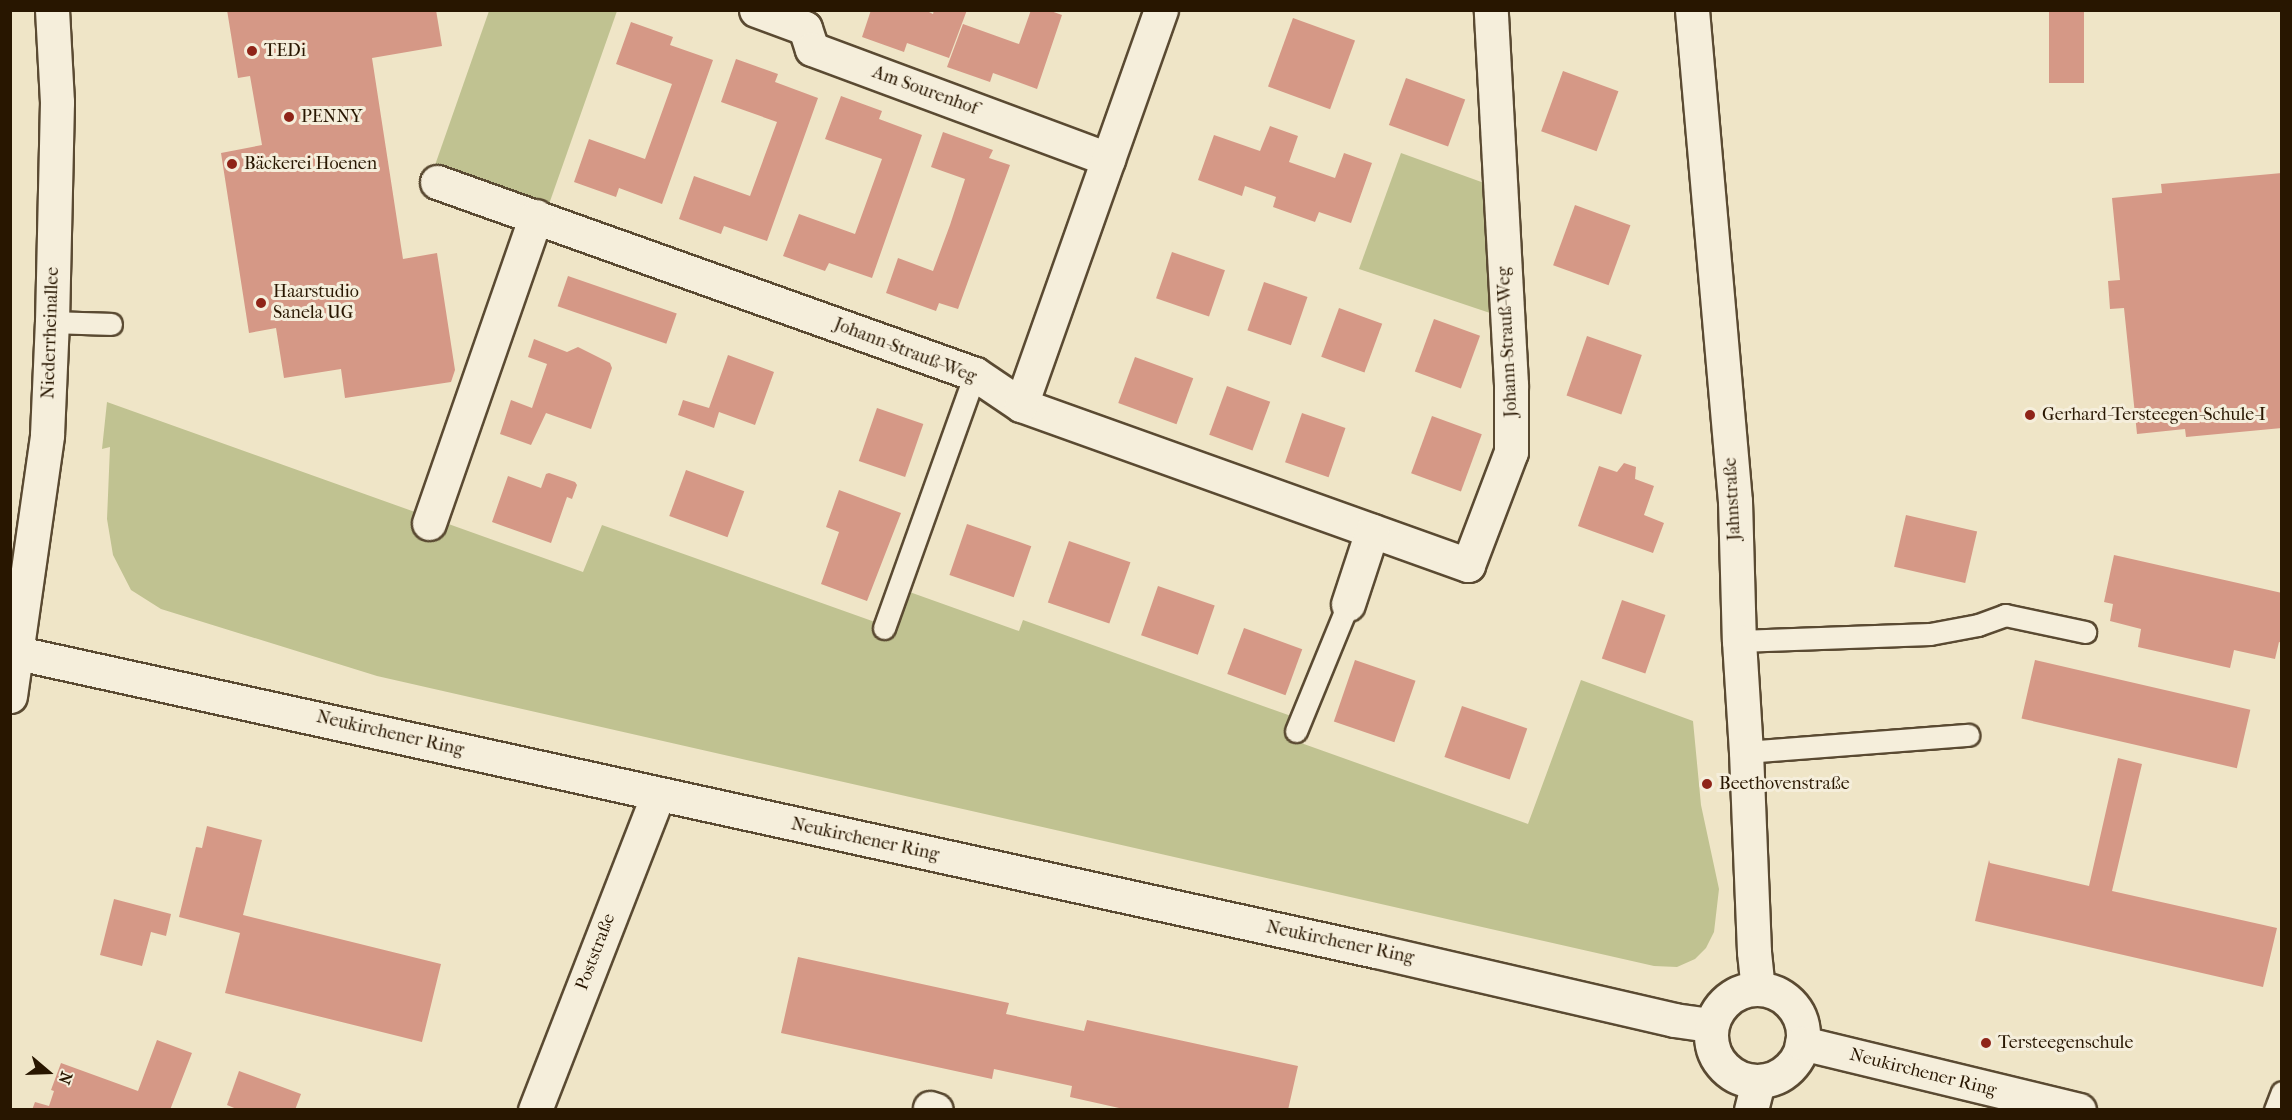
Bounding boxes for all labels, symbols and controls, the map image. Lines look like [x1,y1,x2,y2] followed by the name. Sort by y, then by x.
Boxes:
[264,40,306,62] place label: TEDi
[245,44,259,58] marker: TEDi
[869,62,981,120] street label: Am Sourenhof
[301,106,363,128] place label: PENNY
[282,110,296,124] marker: PENNY
[244,153,377,175] place label: Bäckerei Hoenen
[225,157,239,171] marker: Bäckerei Hoenen
[1493,266,1523,418] street label: Johann-Strauß-Weg
[38,267,64,399] street label: Niederrheinallee
[273,282,359,324] place label: Haarstudio Sanela UG
[254,296,268,310] marker: Haarstudio Sanela UG
[831,314,979,388] street label: Johann-Strauß-Weg
[2042,404,2266,426] place label: Gerhard-Tersteegen-Schule-I
[2023,408,2037,422] marker: Gerhard-Tersteegen-Schule-I
[1720,457,1746,541] street label: Jahnstraße
[314,707,466,761] street label: Neukirchener Ring
[1719,773,1850,795] place label: Beethovenstraße
[1700,777,1714,791] marker: Beethovenstraße
[789,814,941,866] street label: Neukirchener Ring
[571,911,621,993] street label: Poststraße
[1264,917,1416,969] street label: Neukirchener Ring
[1998,1032,2133,1054] place label: Tersteegenschule
[1979,1036,1993,1050] marker: Tersteegenschule
[18,1042,78,1102] north arrow
[1847,1044,1999,1102] street label: Neukirchener Ring
[55,1069,76,1087] text: N

